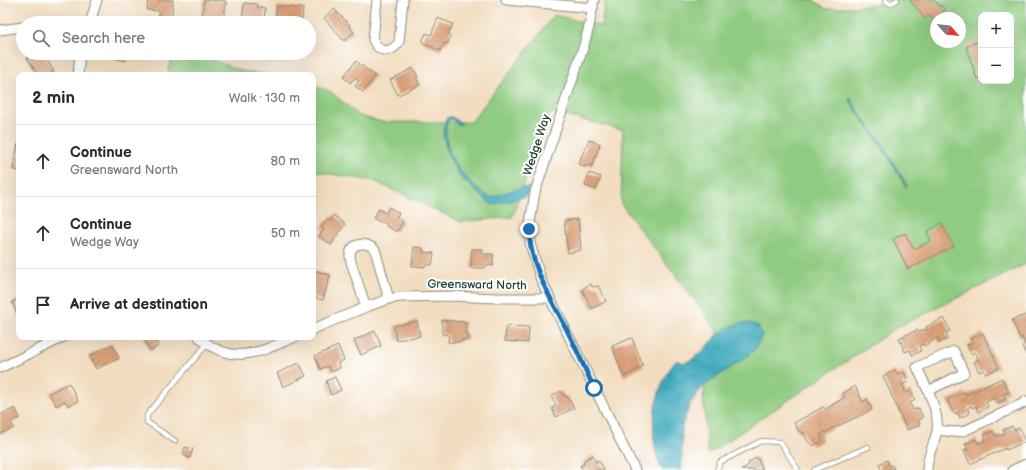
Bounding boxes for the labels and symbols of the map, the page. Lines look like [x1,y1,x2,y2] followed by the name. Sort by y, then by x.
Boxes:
[930,12,966,48] north arrow
[520,112,554,178] street label: Wedge Way
[520,220,538,238] route end
[427,277,527,293] street label: Greensward North
[585,379,603,397] route start

